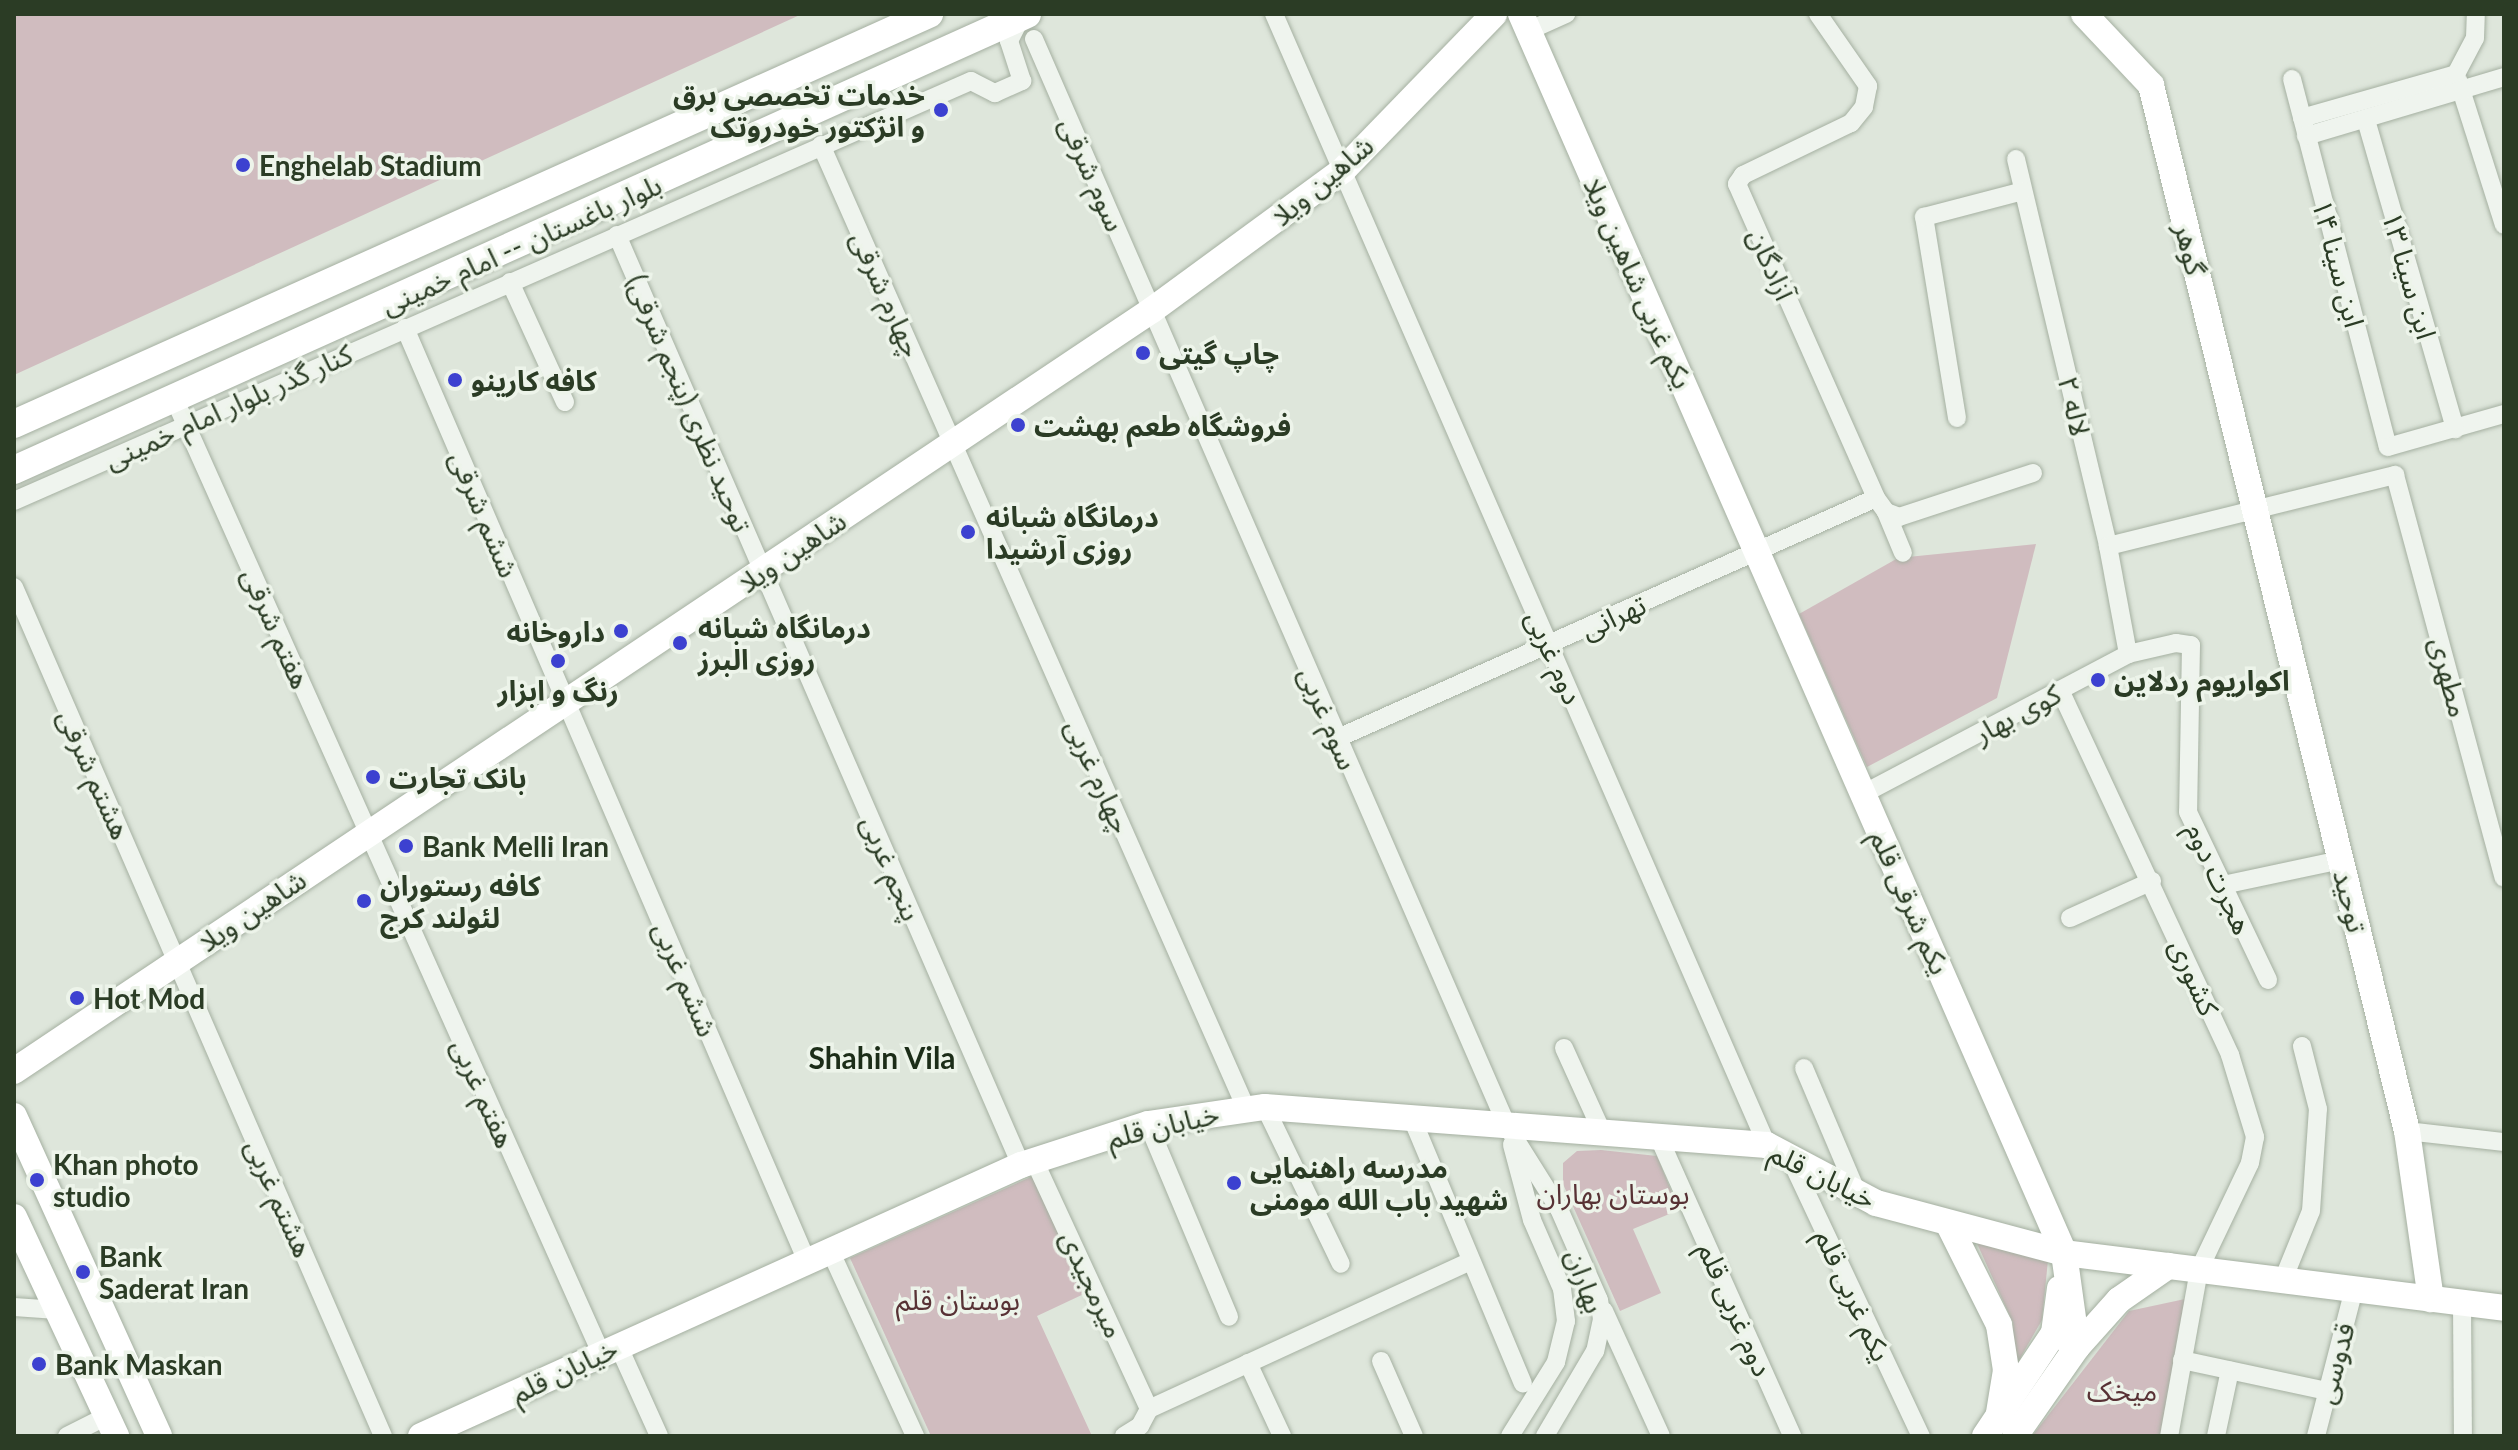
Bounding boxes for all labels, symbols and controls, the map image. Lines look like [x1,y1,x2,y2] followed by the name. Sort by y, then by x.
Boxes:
[673,77,925,143] place label: خدمات تخصصی برق و انژکتور خودروتک
[932,101,950,119] marker: خدمات تخصصی برق و انژکتور خودروتک
[1053,112,1133,236] street label: سوم شرقی
[1265,128,1379,232] street label: شاهین ویلا
[259,148,482,182] place label: Enghelab Stadium
[234,156,252,174] marker: Enghelab Stadium
[376,167,666,321] street label: بلوار باغستان -- امام خمینی
[1577,172,1701,394] street label: یکم غربی شاهین ویلا
[2306,195,2372,331] street label: ابن سینا ۱۴
[2376,207,2444,343] street label: ابن سینا ۱۳
[2168,220,2214,278] street label: گوهر
[1741,223,1803,305] street label: آزادگان
[844,226,930,362] street label: چهارم شرقی
[621,269,759,537] street label: توحید نظری (پنجم شرقی)
[99,336,357,476] street label: کنار گذر بلوار امام خمینی
[1159,336,1279,370] place label: چاپ گیتی
[1134,344,1152,362] marker: چاپ گیتی
[471,363,597,397] place label: کافه کارینو
[446,371,464,389] marker: کافه کارینو
[2052,373,2098,439] street label: لاله ۲
[1034,408,1291,442] place label: فروشگاه طعم بهشت
[1009,416,1027,434] marker: فروشگاه طعم بهشت
[443,446,527,582] street label: ششم شرقی
[986,499,1159,565] place label: درمانگاه شبانه روزی آرشیدا
[732,503,852,599] street label: شاهین ویلا
[957,521,979,543] marker: درمانگاه شبانه روزی آرشیدا
[235,562,319,694] street label: هفتم شرقی
[1575,587,1651,645] street label: تهرانی
[1520,605,1590,709] street label: دوم غربی
[698,610,871,676] place label: درمانگاه شبانه روزی البرز
[507,614,605,648] place label: داروخانه
[612,622,630,640] marker: داروخانه
[669,632,691,654] marker: درمانگاه شبانه روزی البرز
[2423,633,2477,721] street label: مطهری
[549,652,567,670] marker: رنگ و ابزار
[1292,662,1366,774] street label: سوم غربی
[2114,663,2290,697] place label: اکواریوم ردلاین
[2089,671,2107,689] marker: اکواریوم ردلاین
[497,673,619,707] place label: رنگ و ابزار
[1968,676,2066,750] street label: کوی بهار
[51,704,139,844] street label: هشتم شرقی
[1059,714,1139,838] street label: چهارم غربی
[389,760,527,794] place label: بانک تجارت
[364,768,382,786] marker: بانک تجارت
[855,810,929,926] street label: پنجم غربی
[2180,817,2260,939] street label: هجرت دوم
[1864,825,1958,979] street label: یکم شرقی قلم
[422,829,609,863] place label: Bank Melli Iran
[397,837,415,855] marker: Bank Melli Iran
[192,862,312,958] street label: شاهین ویلا
[2327,866,2375,936] street label: توحید
[380,868,541,934] place label: کافه رستوران لئولند کرج
[355,892,373,910] marker: کافه رستوران لئولند کرج
[647,917,725,1041] street label: ششم غربی
[2163,934,2227,1020] street label: کشوری
[93,981,205,1015] place label: Hot Mod
[68,989,86,1007] marker: Hot Mod
[445,1033,523,1153] street label: هفتم غربی
[808,1039,956,1075] district label: Shahin Vila
[1104,1096,1222,1154] street label: خیابان قلم
[239,1134,321,1262] street label: هشتم غربی
[1765,1135,1881,1215] street label: خیابان قلم
[53,1147,199,1213] place label: Khan photo studio
[1250,1150,1508,1216] place label: مدرسه راهنمایی شهید باب الله مومنی
[28,1171,46,1189] marker: Khan photo studio
[1225,1174,1243,1192] marker: مدرسه راهنمایی شهید باب الله مومنی
[1537,1176,1689,1210] park label: بوستان بهاران
[1809,1224,1899,1366] street label: یکم غربی قلم
[1054,1225,1132,1343] street label: میرمجیدی
[1692,1237,1780,1381] street label: دوم غربی قلم
[99,1239,249,1305] place label: Bank Saderat Iran
[1559,1245,1613,1317] street label: بهاران
[74,1263,92,1281] marker: Bank Saderat Iran
[896,1282,1020,1316] park label: بوستان قلم
[2307,1319,2361,1407] street label: قدوسی
[505,1331,623,1409] street label: خیابان قلم
[55,1347,223,1381] place label: Bank Maskan
[30,1355,48,1373] marker: Bank Maskan
[2087,1373,2157,1407] park label: میخک

